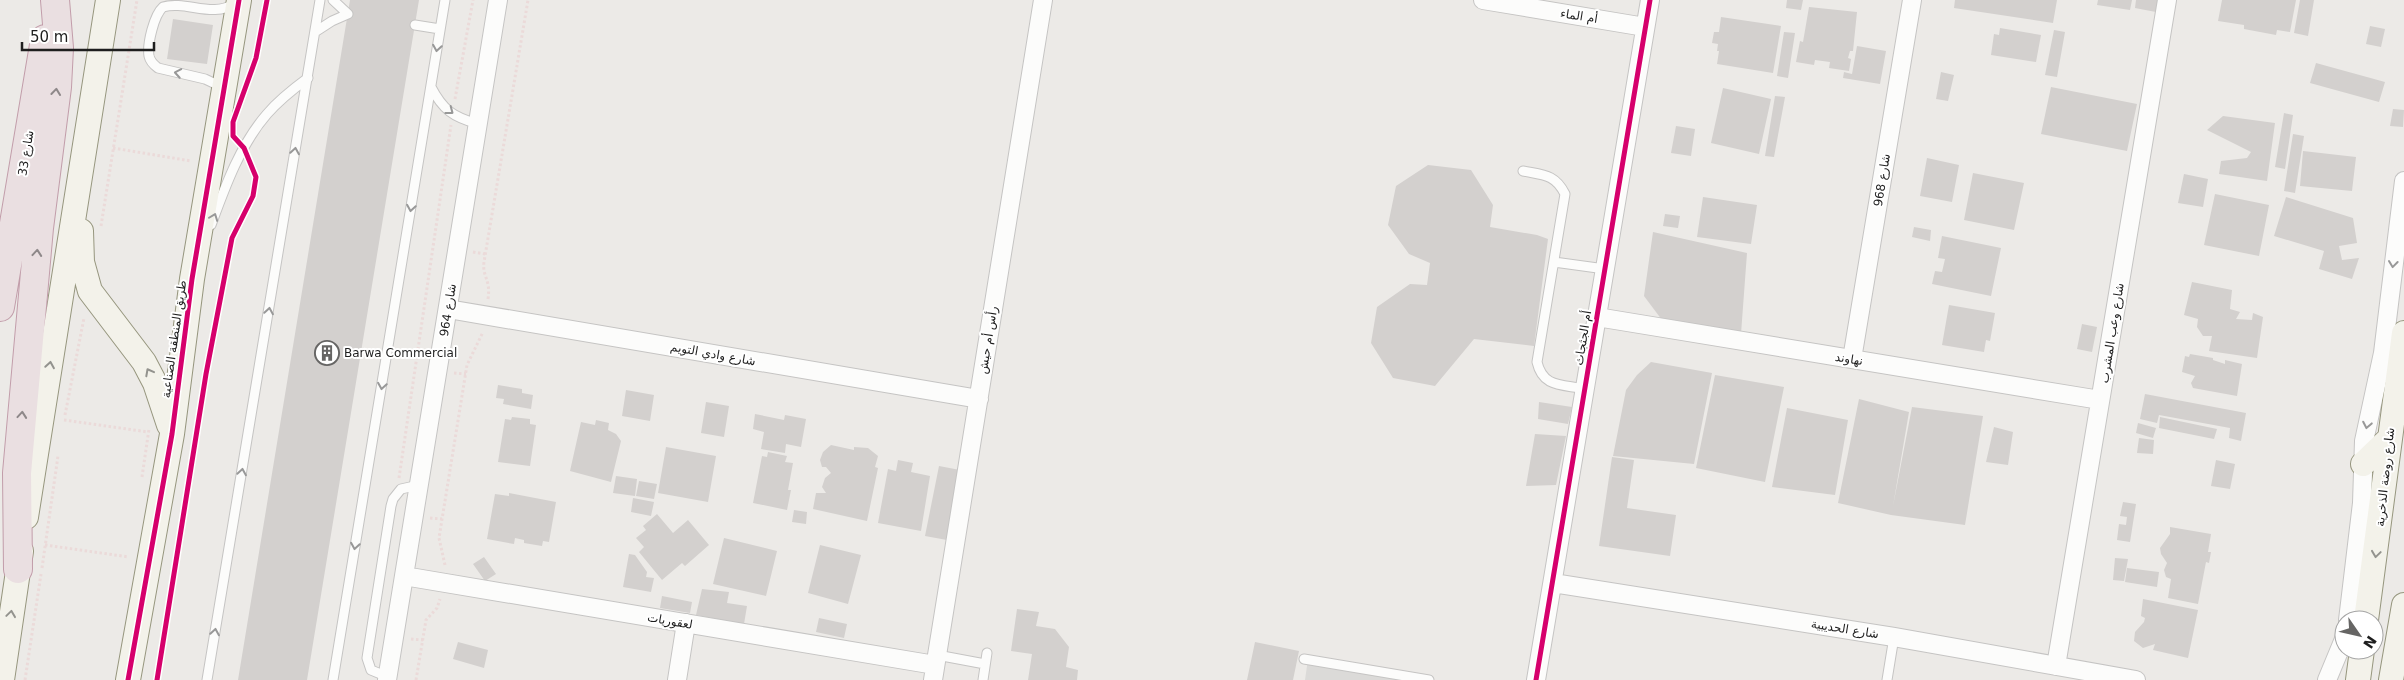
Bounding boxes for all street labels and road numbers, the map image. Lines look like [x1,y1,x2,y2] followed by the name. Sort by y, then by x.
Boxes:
[1559,5,1599,26] street label: أم الماء
[16,129,37,177] street label: شارع 33
[1871,153,1894,208] street label: شارع 968
[159,279,190,399] street label: طريق المنطقة الصناعية
[2097,282,2128,384] street label: شارع وعب المشرب
[437,283,460,338] street label: شارع 964
[975,305,1001,375] street label: رأس أم حيش
[1571,309,1594,367] street label: أم الجثجاث
[669,340,757,369] street label: شارع وادي التويم
[1834,350,1864,369] street label: نهاوند
[2373,427,2398,527] street label: شارع روضة الذخرية
[646,610,694,633] street label: لعقوريات
[1810,617,1880,642] street label: شارع الحديبية

